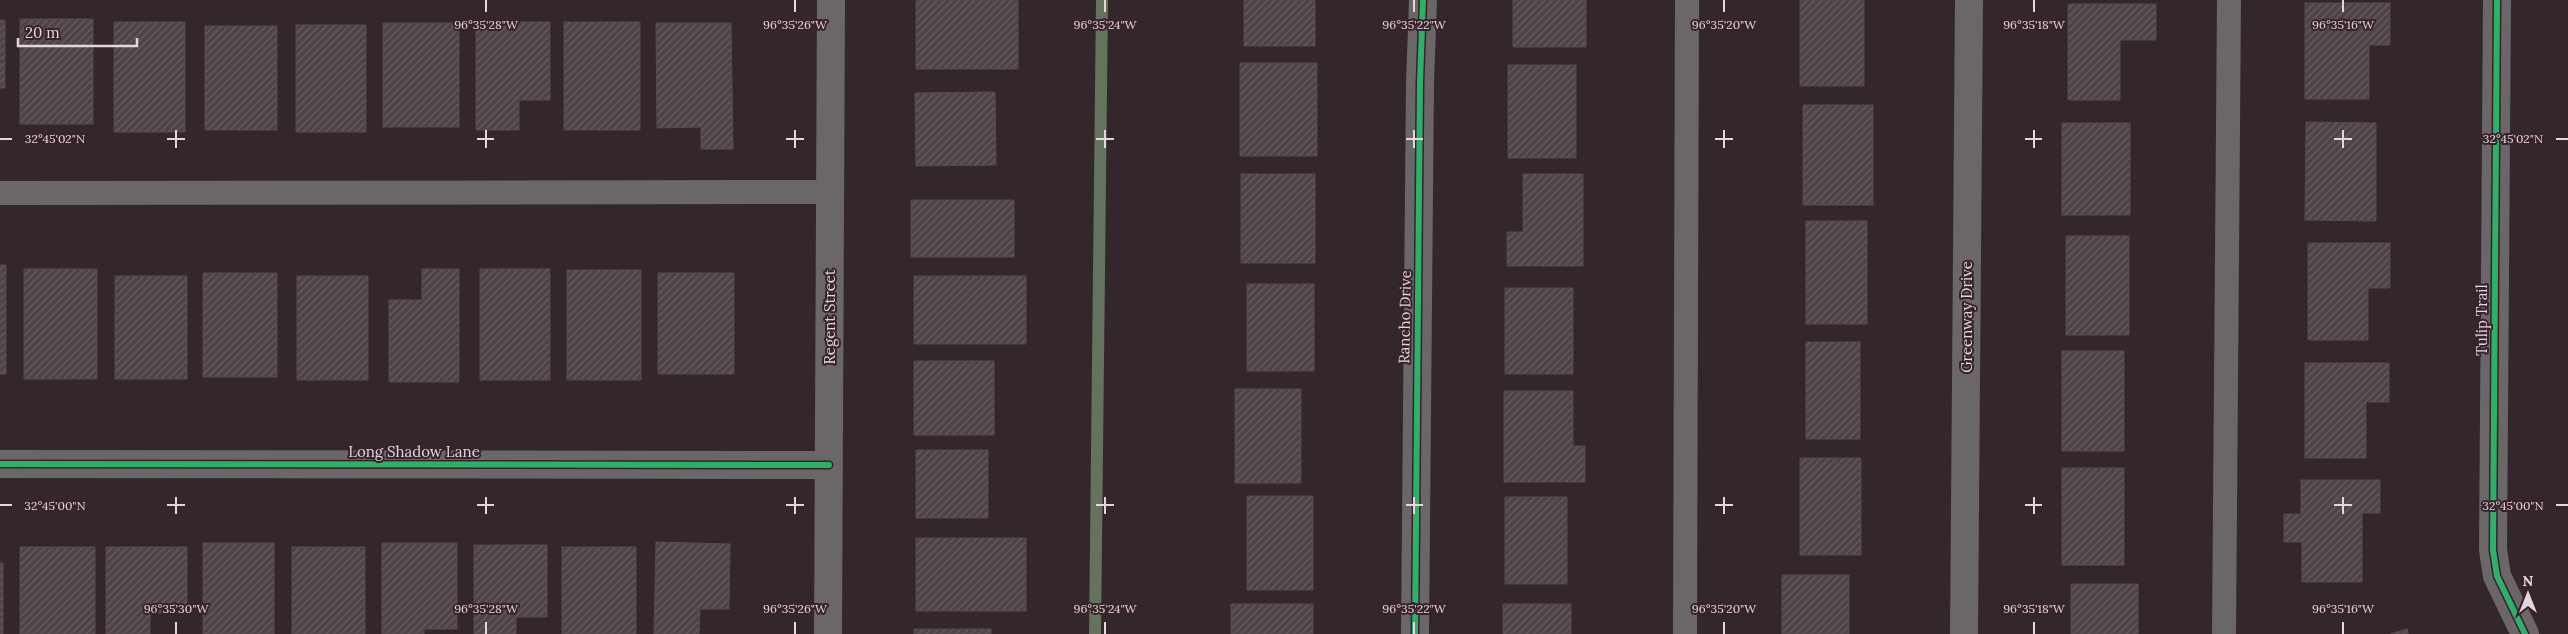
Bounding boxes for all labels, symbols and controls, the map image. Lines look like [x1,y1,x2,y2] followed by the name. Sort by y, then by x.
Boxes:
[18,15,136,47] scale bar
[454,17,519,32] text: 96°35'28"W
[763,17,828,32] text: 96°35'26"W
[1073,17,1138,32] text: 96°35'24"W
[1382,17,1447,32] text: 96°35'22"W
[1692,17,1757,32] text: 96°35'20"W
[2003,17,2066,32] text: 96°35'18"W
[2312,17,2375,32] text: 96°35'16"W
[25,23,60,42] text: 20 m
[25,131,85,146] text: 32°45'02"N
[2483,131,2543,146] text: 32°45'02"N
[1957,261,1976,373] street label: Greenway Drive
[820,269,839,365] street label: Regent Street
[1394,270,1415,364] street label: Rancho Drive
[2472,284,2491,356] street label: Tulip Trail
[348,442,480,461] street label: Long Shadow Lane
[24,498,86,513] text: 32°45'00"N
[2482,498,2544,513] text: 32°45'00"N
[2503,569,2553,619] north arrow
[2523,572,2534,590] text: N
[144,601,209,616] text: 96°35'30"W
[454,601,519,616] text: 96°35'28"W
[763,601,828,616] text: 96°35'26"W
[1073,601,1138,616] text: 96°35'24"W
[1382,601,1447,616] text: 96°35'22"W
[1692,601,1757,616] text: 96°35'20"W
[2003,601,2066,616] text: 96°35'18"W
[2312,601,2375,616] text: 96°35'16"W

